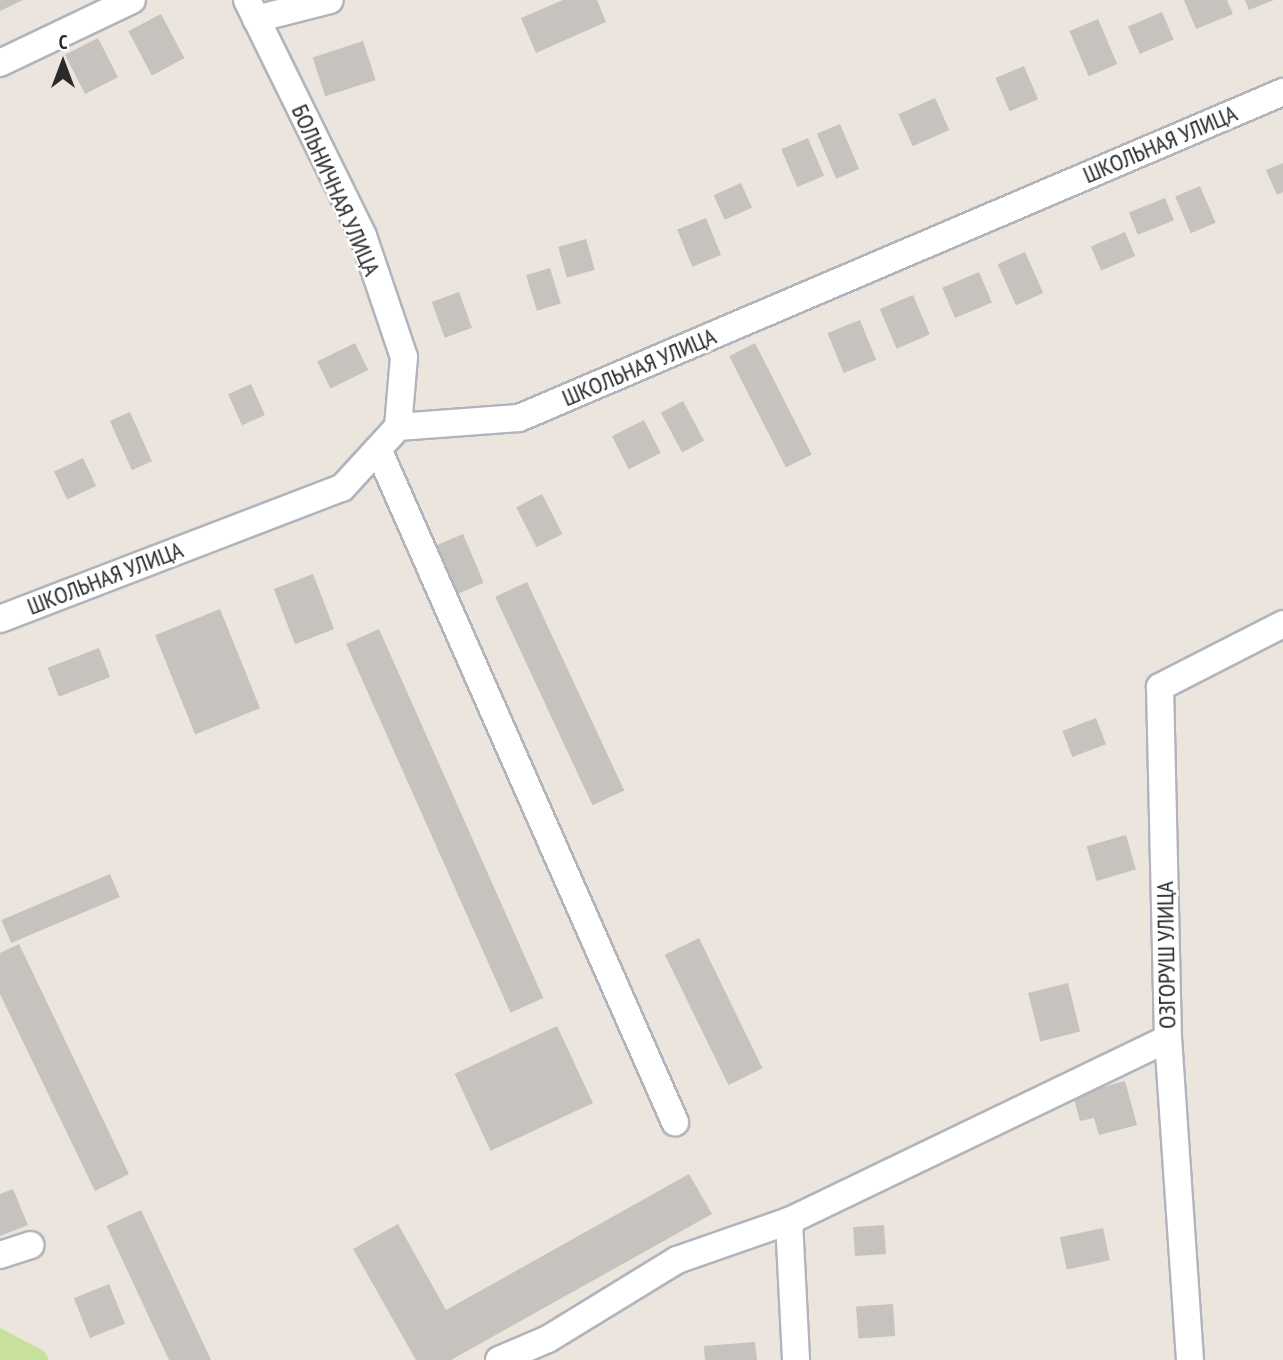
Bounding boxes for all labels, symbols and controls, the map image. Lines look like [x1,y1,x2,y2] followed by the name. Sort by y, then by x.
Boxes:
[28,28,98,98] north arrow
[59,30,67,54] text: С
[1079,99,1241,189] street label: ШКОЛЬНАЯ УЛИЦА
[285,100,387,280] street label: БОЛЬНИЧНАЯ УЛИЦА
[558,322,720,412] street label: ШКОЛЬНАЯ УЛИЦА
[23,535,187,621] street label: ШКОЛЬНАЯ УЛИЦА
[1150,881,1182,1029] street label: ОЗГОРУШ УЛИЦА

